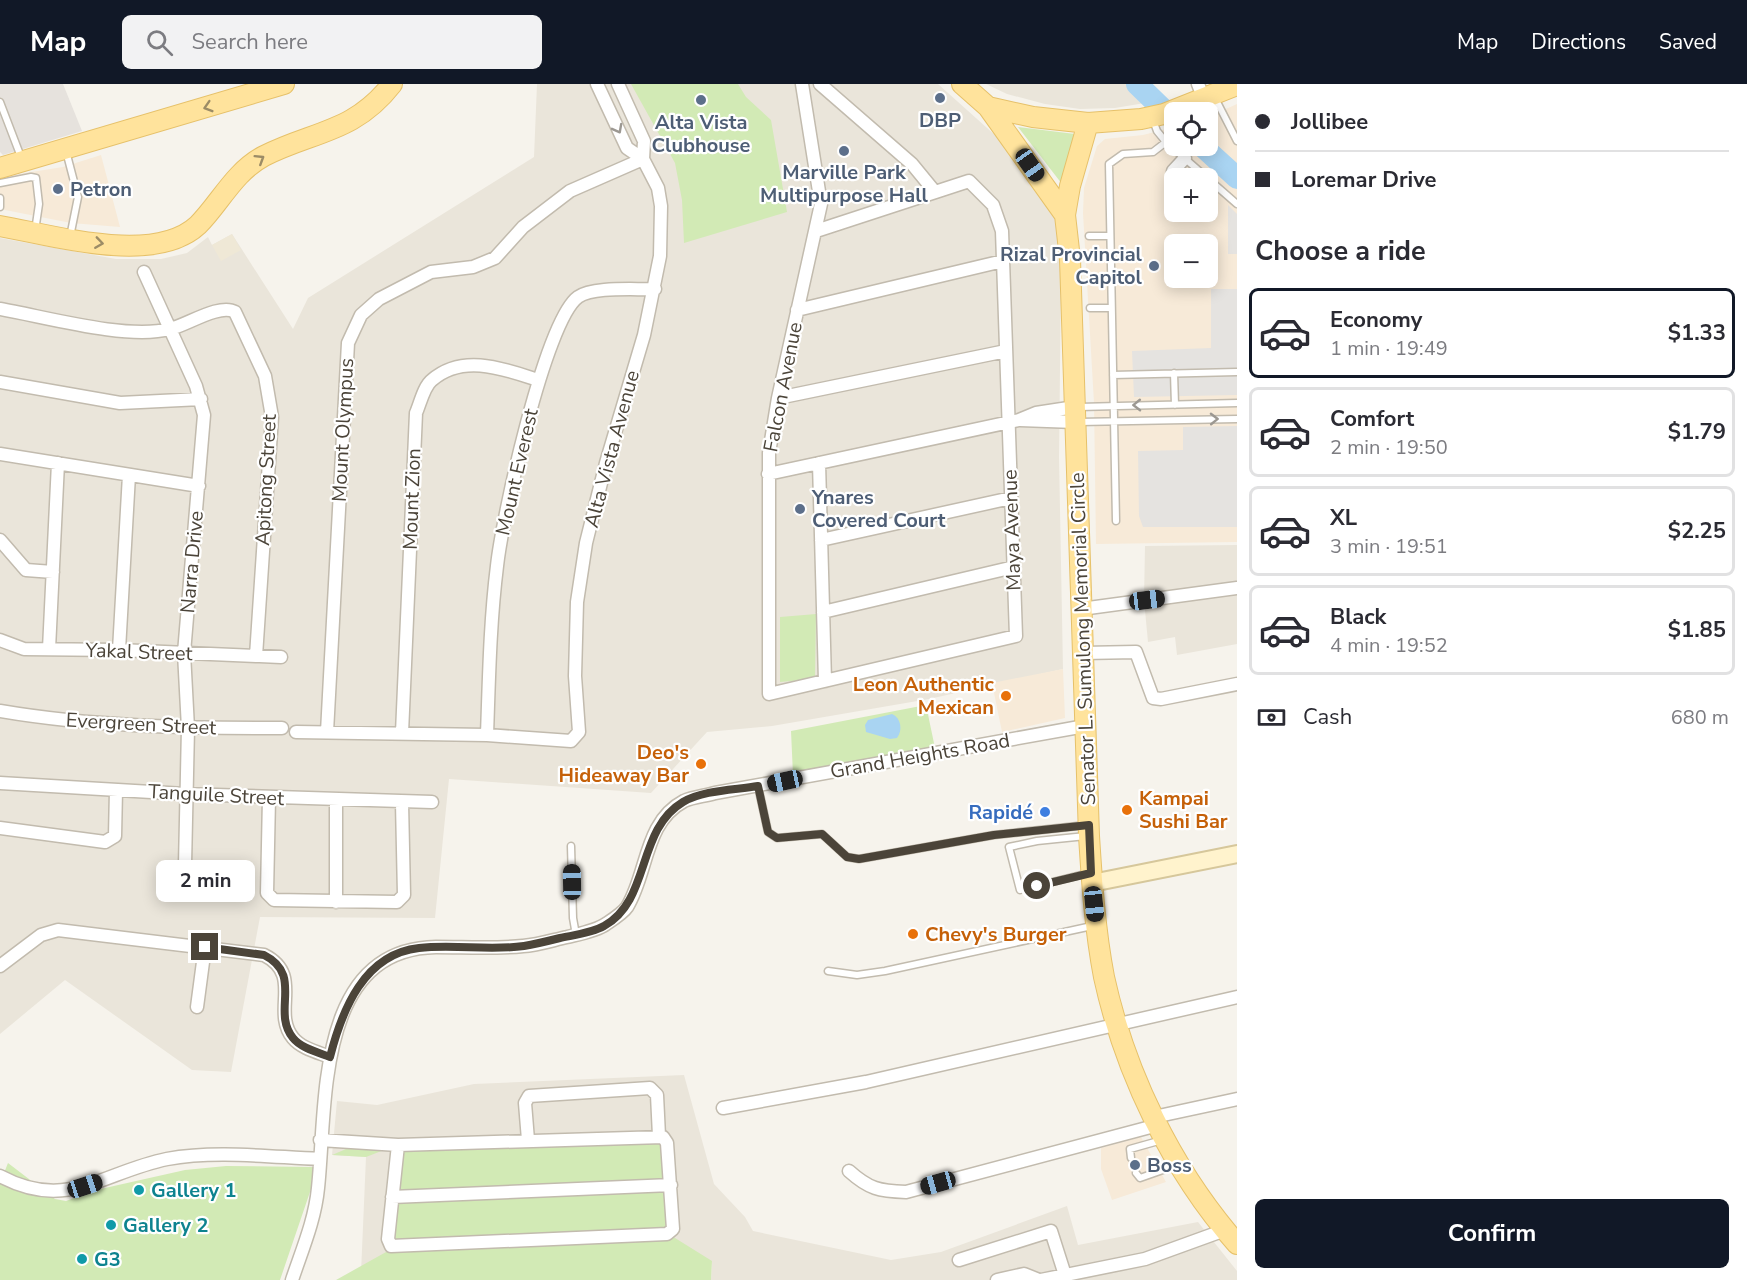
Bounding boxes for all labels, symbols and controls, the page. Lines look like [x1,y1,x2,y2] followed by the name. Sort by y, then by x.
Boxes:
[122,15,542,69] search box
[30,23,86,61] text: Map
[143,26,176,59] icon: search
[191,27,308,57] text: Search here
[1457,28,1498,56] text: Map
[1531,28,1626,56] text: Directions
[1659,28,1717,56] text: Saved
[933,91,947,105] marker: DBP
[694,93,708,107] marker: Alta Vista Clubhouse
[203,100,214,112] one-way arrow
[1164,102,1218,288] map controls
[1164,102,1218,156] button: locate
[919,107,961,134] place label: DBP
[1291,107,1368,137] text: Jollibee
[652,109,751,159] place label: Alta Vista Clubhouse
[610,123,622,134] one-way arrow
[837,144,851,158] marker: Marville Park Multipurpose Hall
[1012,145,1048,185] car
[254,155,264,167] one-way arrow
[760,159,929,209] place label: Marville Park Multipurpose Hall
[1291,165,1437,195] text: Loremar Drive
[1164,168,1218,222] button: +
[70,176,132,203] place label: Petron
[51,182,65,196] marker: Petron
[1255,233,1426,270] text: Choose a ride
[1164,234,1218,288] button: −
[94,236,104,249] one-way arrow
[1000,241,1143,291] place label: Rizal Provincial Capitol
[1147,259,1161,273] marker: Rizal Provincial Capitol
[1330,305,1422,335] text: Economy
[1258,306,1312,360] icon: car
[1668,318,1726,348] text: $1.33
[757,320,809,454] street label: Falcon Avenue
[1330,335,1448,362] text: 1 min · 19:49
[326,357,360,503] street label: Mount Olympus
[578,367,646,531] street label: Alta Vista Avenue
[1132,399,1141,412] one-way arrow
[1330,404,1414,434] text: Comfort
[489,405,545,538] street label: Mount Everest
[1258,405,1312,459] icon: car
[249,413,283,546] street label: Apitong Street
[1210,413,1219,425] one-way arrow
[1668,417,1726,447] text: $1.79
[1330,434,1448,461] text: 2 min · 19:50
[397,448,427,550] street label: Mount Zion
[996,469,1028,591] street label: Maya Avenue
[1064,472,1102,806] street label: Senator L. Sumulong Memorial Circle
[811,484,946,534] place label: Ynares Covered Court
[793,502,807,516] marker: Ynares Covered Court
[1330,503,1357,533] text: XL
[1258,504,1312,558] icon: car
[174,510,210,614] street label: Narra Drive
[1668,516,1726,546] text: $2.25
[1330,533,1448,560] text: 3 min · 19:51
[1128,589,1166,611] car
[1330,602,1386,632] text: Black
[1258,603,1312,657] icon: car
[1668,615,1726,645] text: $1.85
[1330,632,1448,659] text: 4 min · 19:52
[84,637,194,667] street label: Yakal Street
[853,671,995,721] place label: Leon Authentic Mexican
[999,689,1013,703] marker: Leon Authentic Mexican
[1255,701,1288,734] icon: cash
[1303,702,1352,732] text: Cash
[1671,704,1729,731] text: 680 m
[65,707,218,741] street label: Evergreen Street
[828,727,1012,785] street label: Grand Heights Road
[559,739,689,789] place label: Deo's Hideaway Bar
[694,757,708,771] marker: Deo's Hideaway Bar
[766,768,804,794] car
[147,778,286,812] street label: Tanguile Street
[1139,785,1228,835] place label: Kampai Sushi Bar
[969,799,1033,826] place label: Rapidé
[1120,803,1134,817] marker: Kampai Sushi Bar
[1038,805,1052,819] marker: Rapidé
[156,860,254,902] callout: 2 min
[563,864,581,900] car
[180,867,231,894] text: 2 min
[1023,872,1050,899] route start
[1083,885,1105,923] car
[925,921,1067,948] place label: Chevy's Burger
[906,927,920,941] marker: Chevy's Burger
[191,933,218,960] route end
[1147,1152,1192,1179] place label: Boss
[1128,1158,1142,1172] marker: Boss
[918,1169,958,1197] car
[65,1172,105,1200] car
[151,1177,237,1204] place label: Gallery 1
[132,1183,146,1197] marker: Gallery 1
[1255,1199,1729,1268] button: Confirm
[123,1212,209,1239] place label: Gallery 2
[104,1218,118,1232] marker: Gallery 2
[94,1246,121,1273] place label: G3
[75,1252,89,1266] marker: G3

